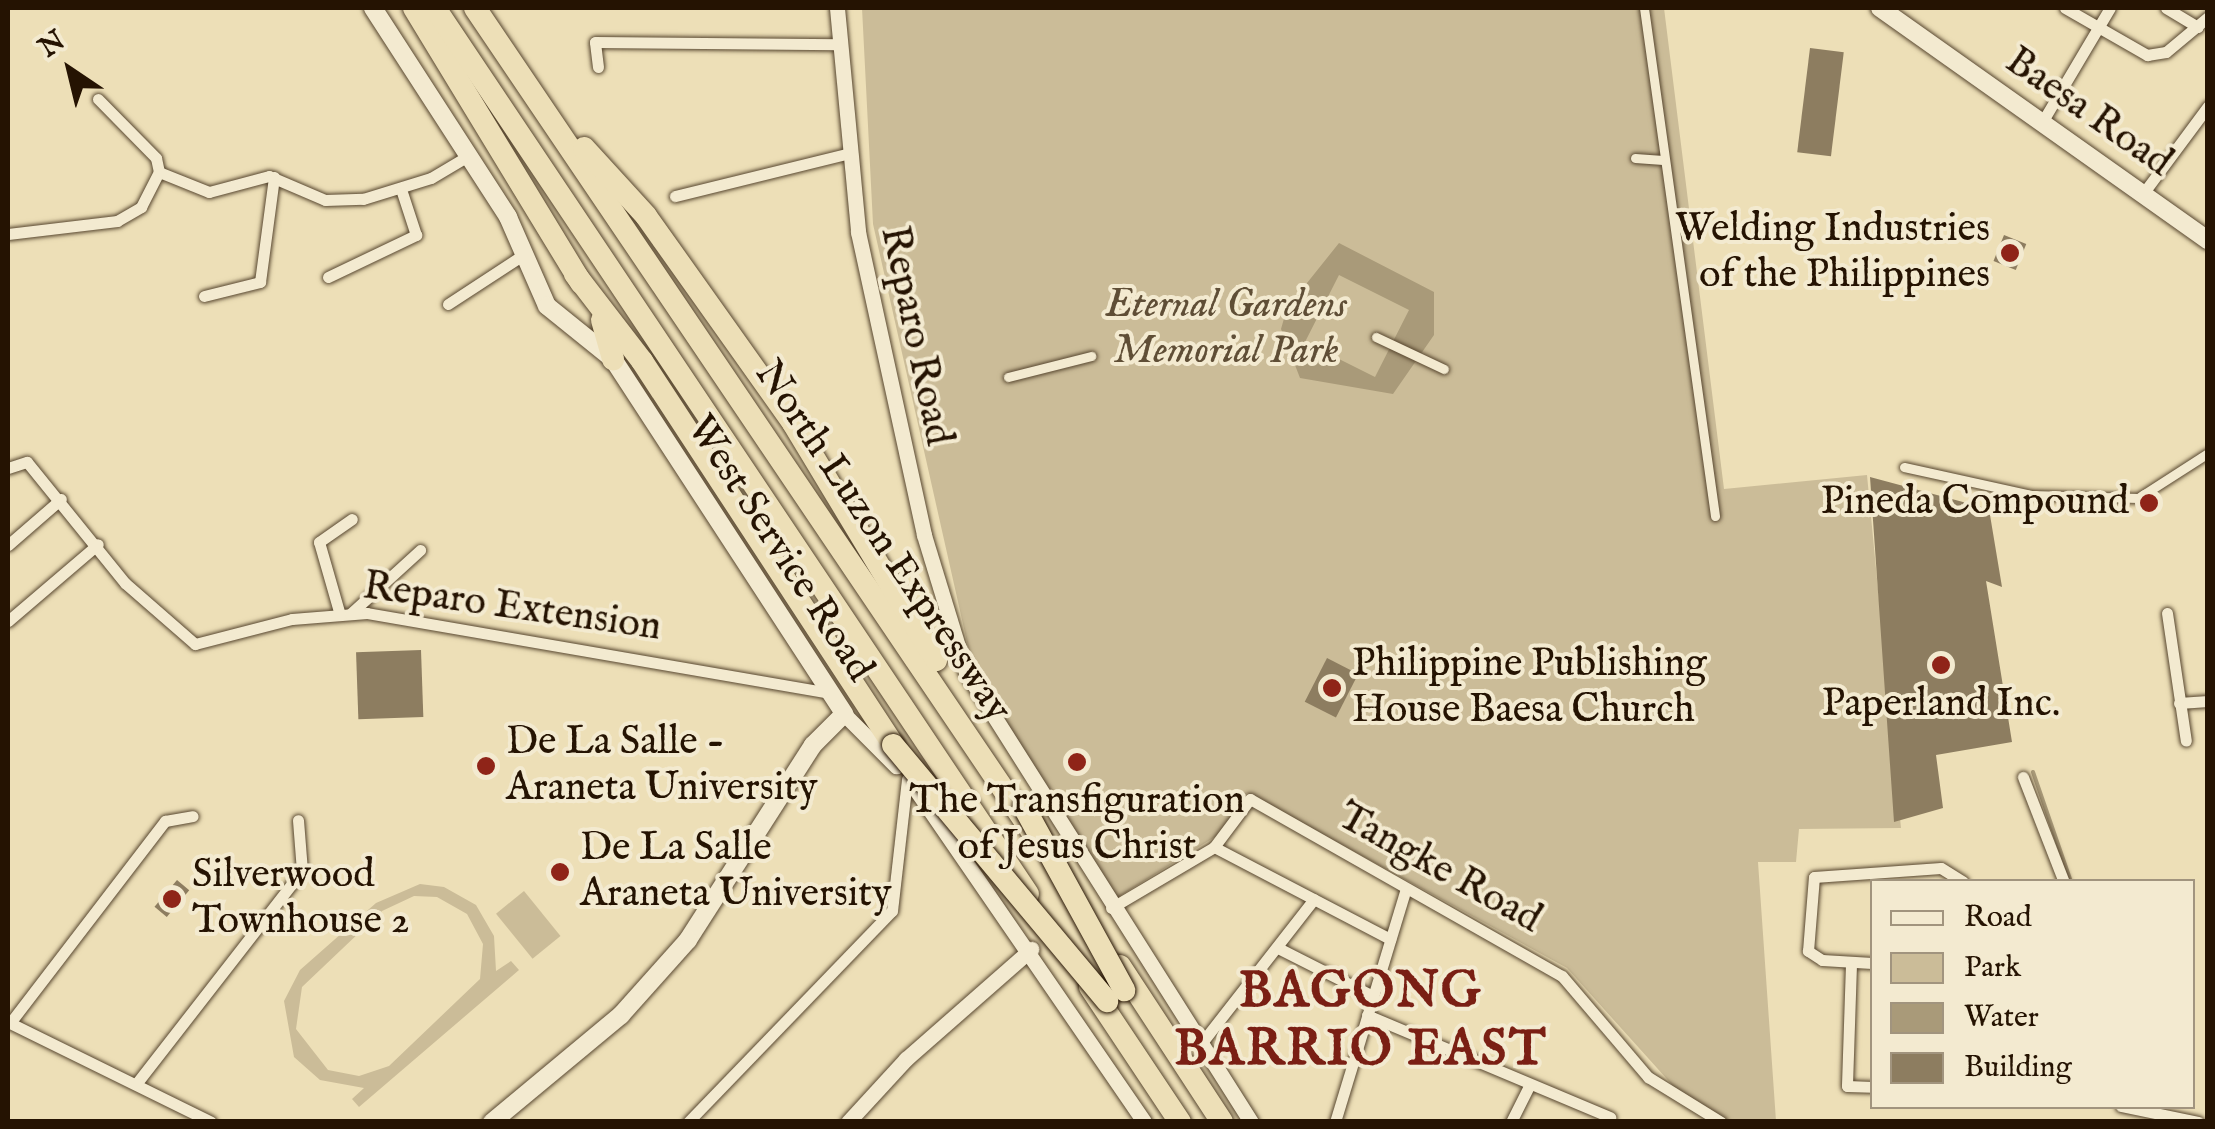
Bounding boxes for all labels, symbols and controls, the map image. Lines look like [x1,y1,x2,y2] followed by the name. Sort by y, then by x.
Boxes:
[20,20,120,120] north arrow
[33,24,72,66] text: N
[1995,38,2181,188] street label: Baesa Road
[1675,206,1990,300] place label: Welding Industries of the Philippines
[868,222,962,450] street label: Reparo Road
[1999,242,2021,264] marker: Welding Industries of the Philippines
[1105,282,1347,376] park label: Eternal Gardens Memorial Park
[743,352,1021,732] street label: North Luzon Expressway
[675,407,883,691] street label: West Service Road
[1821,479,2129,527] place label: Pineda Compound
[2138,492,2160,514] marker: Pineda Compound
[360,563,664,653] street label: Reparo Extension
[1352,641,1707,735] place label: Philippine Publishing House Baesa Church
[1930,654,1952,676] marker: Paperland Inc.
[1321,677,1343,699] marker: Philippine Publishing House Baesa Church
[1822,681,2060,729] place label: Paperland Inc.
[506,719,818,813] place label: De La Salle - Araneta University
[1066,751,1088,773] marker: The Transfiguration of Jesus Christ
[475,755,497,777] marker: De La Salle - Araneta University
[909,778,1245,872] place label: The Transfiguration of Jesus Christ
[1329,793,1549,945] street label: Tangke Road
[580,825,892,919] place label: De La Salle Araneta University
[192,852,409,946] place label: Silverwood Townhouse 2
[549,861,571,883] marker: De La Salle Araneta University
[1870,879,2195,1109] legend
[161,888,183,910] marker: Silverwood Townhouse 2
[1964,899,2032,937] text: Road
[1964,949,2021,987] text: Park
[1174,962,1548,1080] district label: BAGONG BARRIO EAST
[1964,999,2039,1037] text: Water
[1964,1049,2072,1087] text: Building

